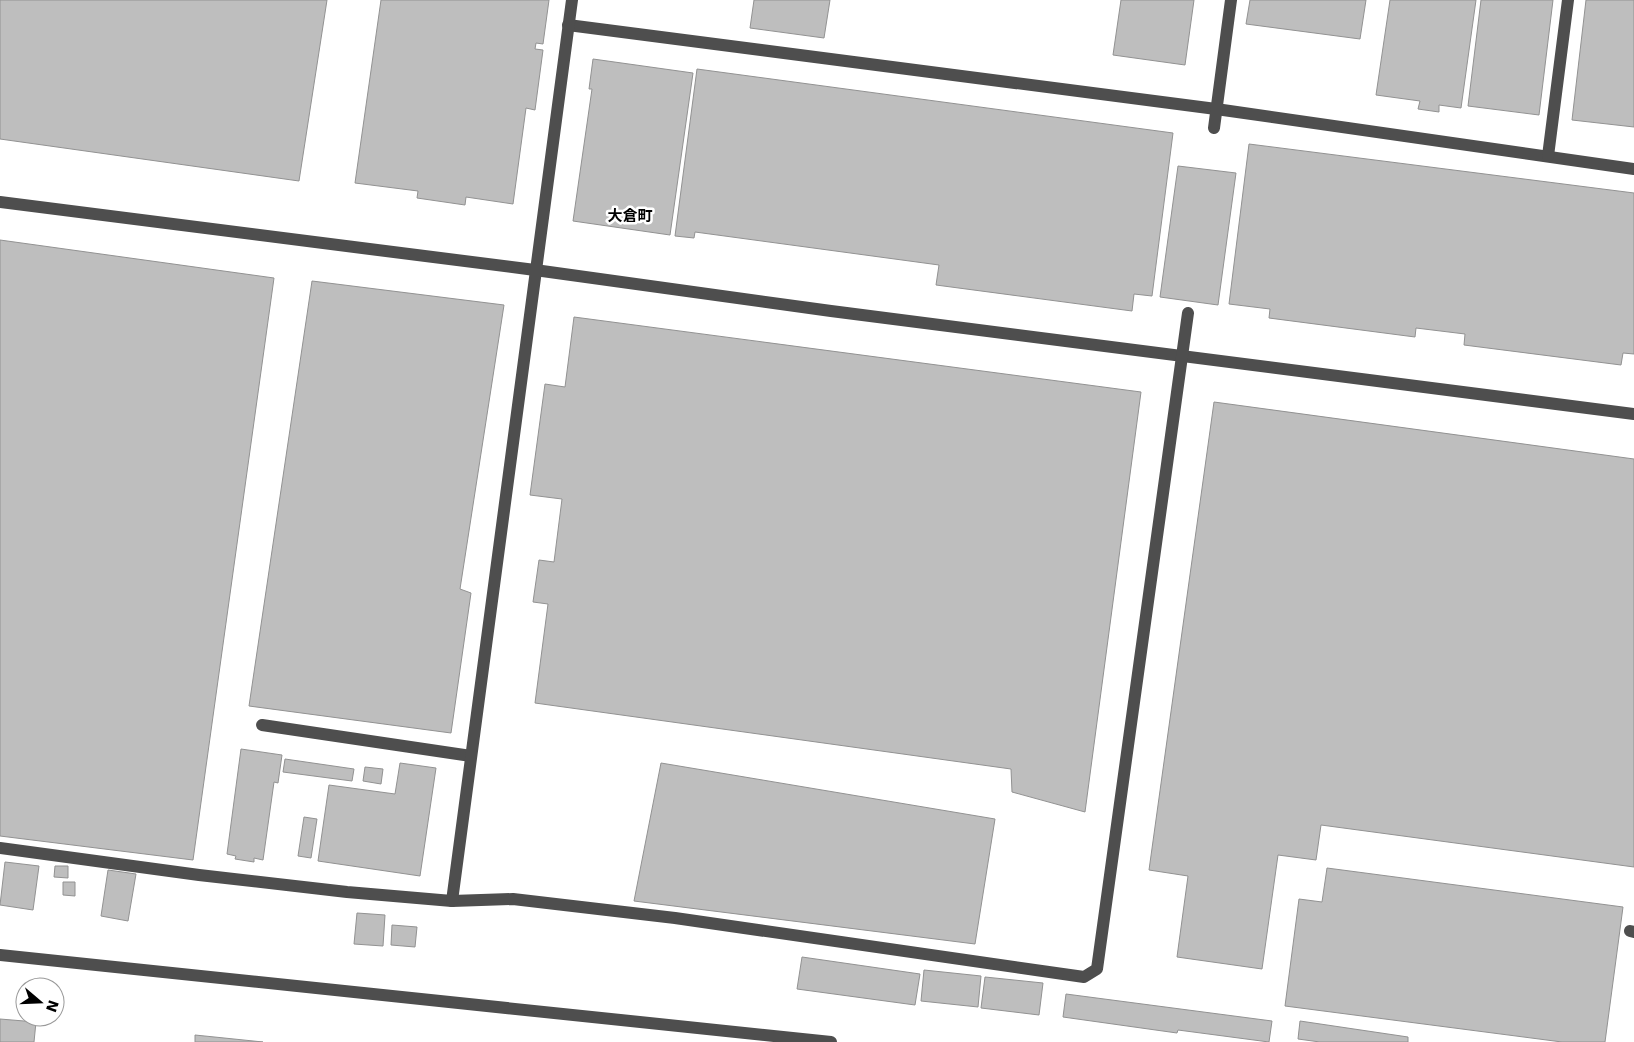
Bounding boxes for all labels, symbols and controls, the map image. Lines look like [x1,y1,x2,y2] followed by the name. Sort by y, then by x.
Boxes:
[607,207,653,225] district label: 大倉町
[15,977,65,1027] north arrow
[43,998,62,1014] text: N

